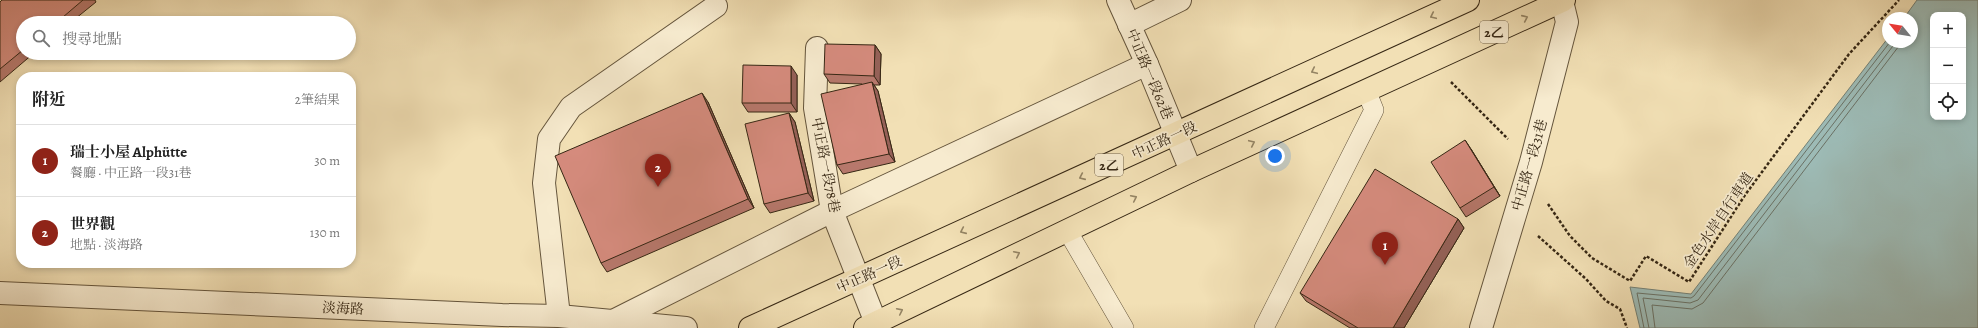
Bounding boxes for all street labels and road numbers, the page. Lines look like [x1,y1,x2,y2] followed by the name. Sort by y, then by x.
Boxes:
[1480,21,1508,43] road number: 2乙
[1122,26,1177,123] street label: 中正路一段62巷
[807,116,844,214] street label: 中正路一段78巷
[1128,117,1200,164] street label: 中正路一段
[1507,117,1552,213] street label: 中正路一段31巷
[1095,154,1123,176] road number: 2乙
[1679,169,1758,272] street label: 金色水岸自行車道
[833,252,905,297] street label: 中正路一段
[322,298,364,319] street label: 淡海路

